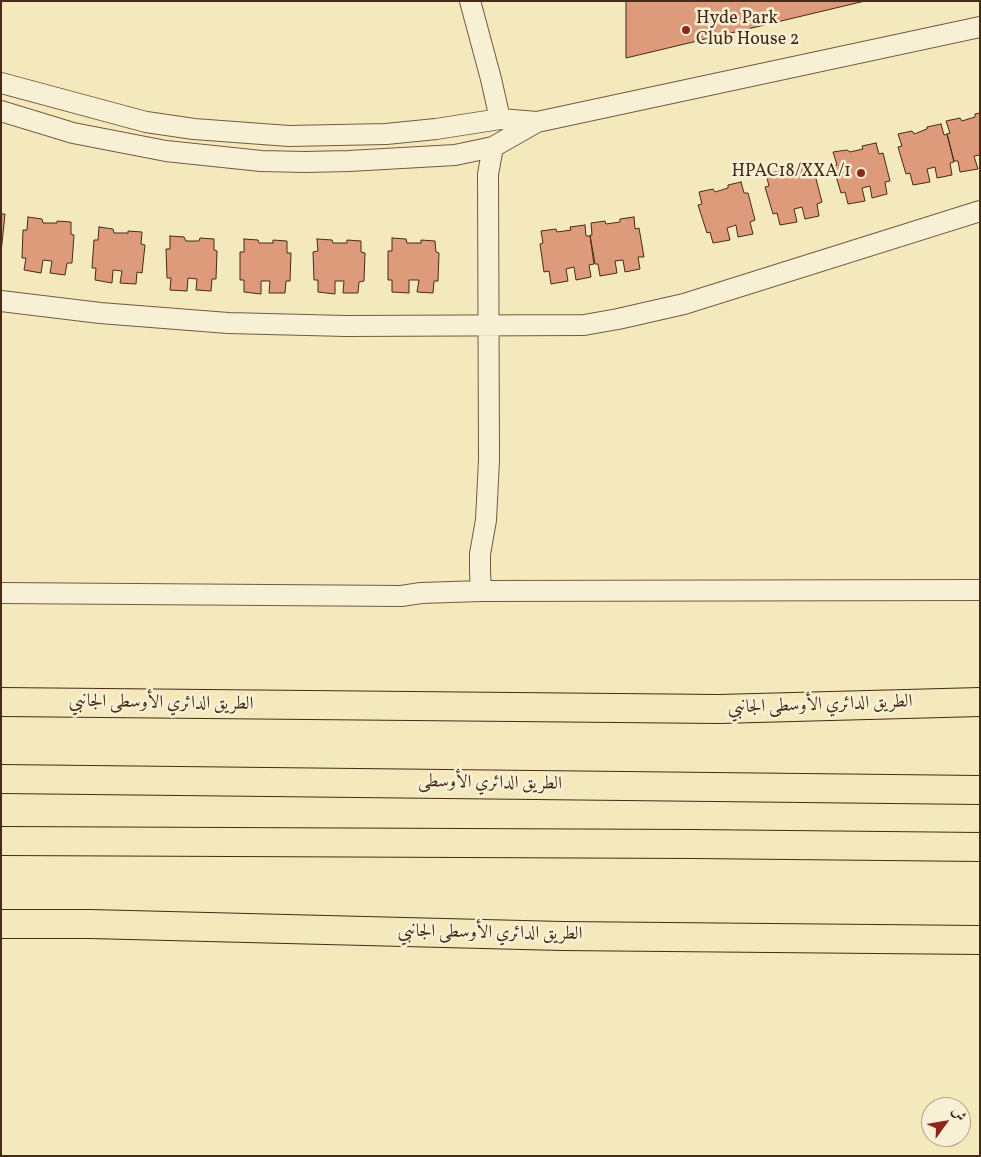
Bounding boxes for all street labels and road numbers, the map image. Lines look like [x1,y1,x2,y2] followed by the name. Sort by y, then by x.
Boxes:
[68,692,254,716] street label: الطريق الدائري الأوسطى الجانبي
[727,692,913,720] street label: الطريق الدائري الأوسطى الجانبي
[418,772,562,796] street label: الطريق الدائري الأوسطى
[397,922,583,946] street label: الطريق الدائري الأوسطى الجانبي

